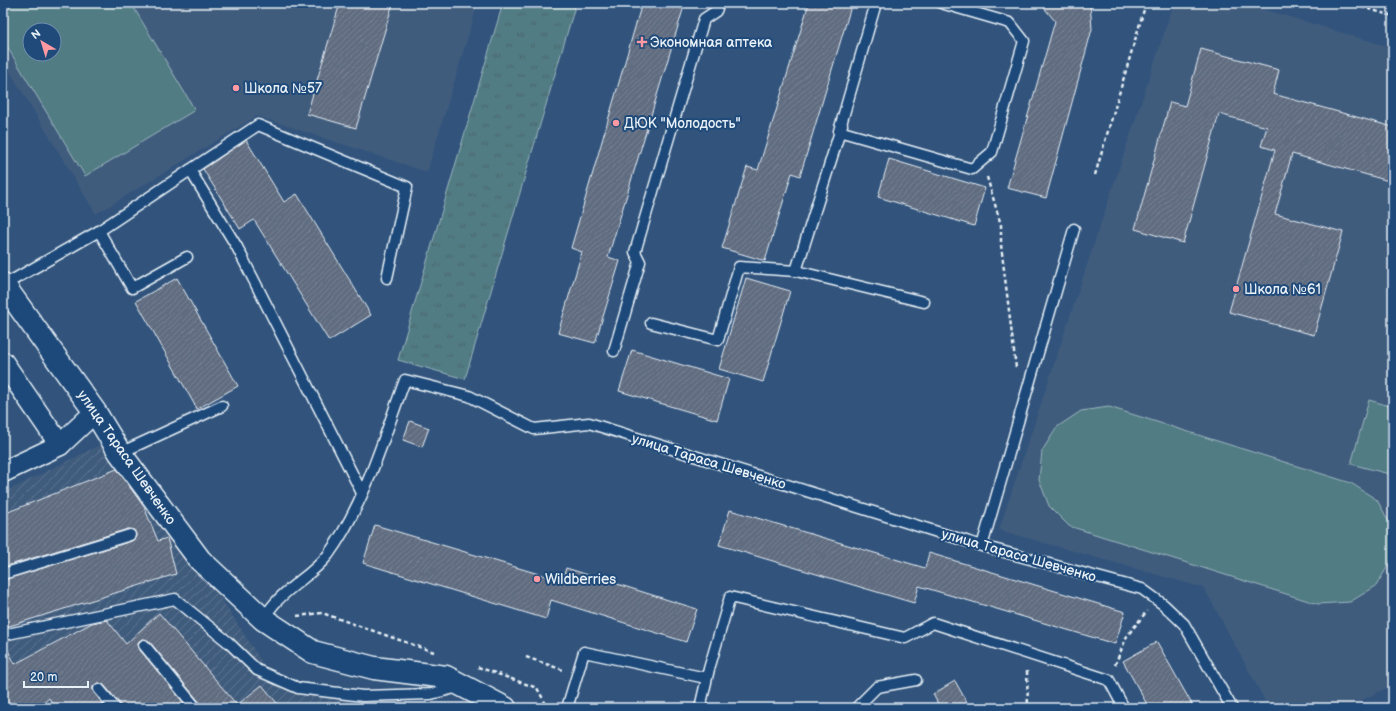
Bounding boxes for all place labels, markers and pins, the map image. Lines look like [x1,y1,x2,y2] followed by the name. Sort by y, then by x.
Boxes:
[650,34,773,51] place label: Экономная аптека
[637,37,647,47] marker: Экономная аптека
[244,80,322,97] place label: Школа №57
[231,83,241,93] marker: Школа №57
[624,115,741,132] place label: ДЮК "Молодость"
[611,118,621,128] marker: ДЮК "Молодость"
[1244,281,1321,298] place label: Школа №61
[1231,284,1241,294] marker: Школа №61
[545,571,616,588] place label: Wildberries
[532,574,542,584] marker: Wildberries

